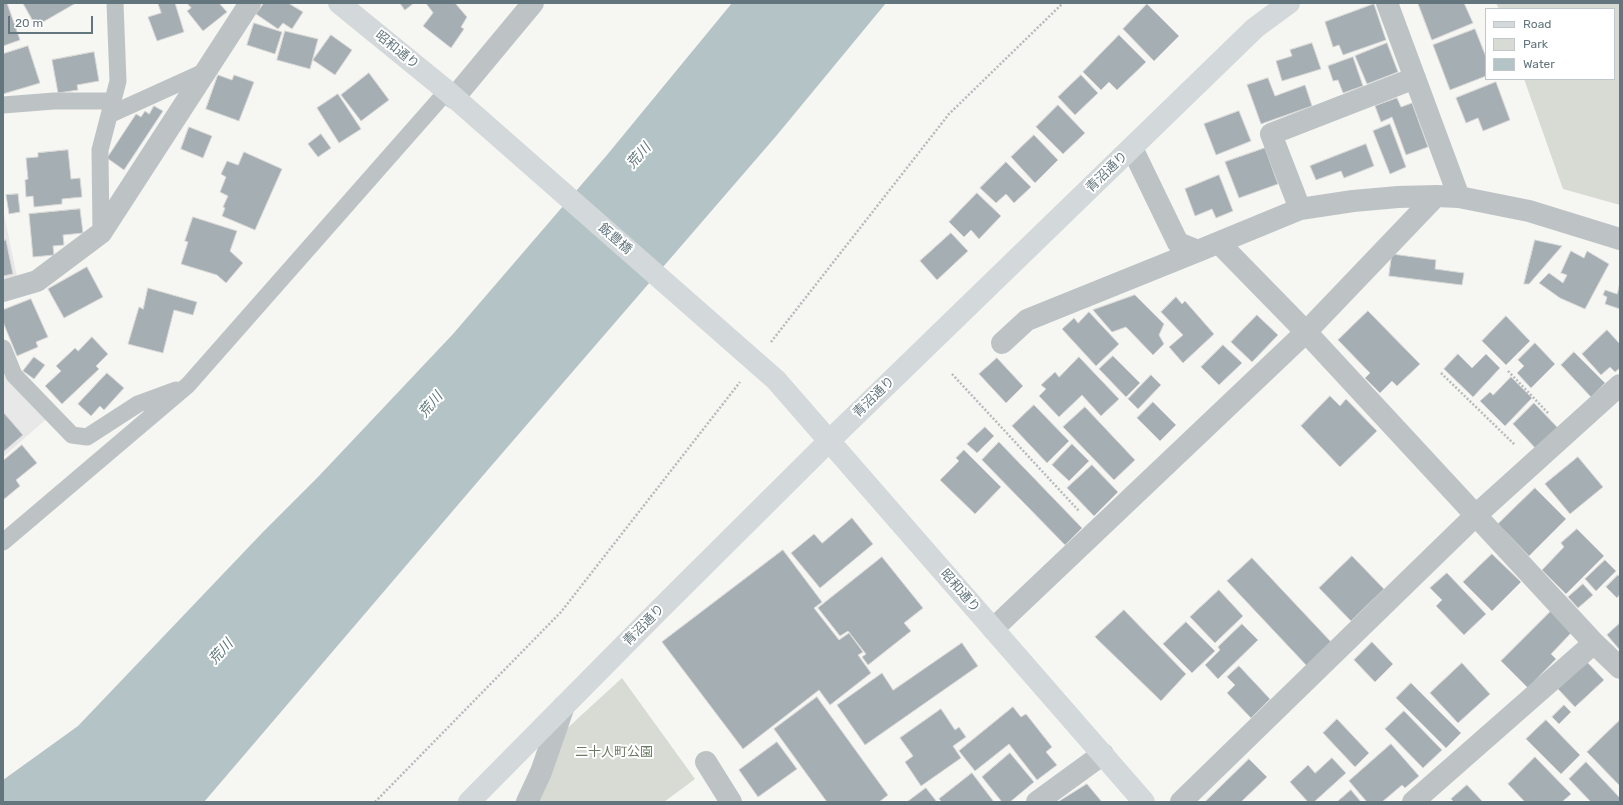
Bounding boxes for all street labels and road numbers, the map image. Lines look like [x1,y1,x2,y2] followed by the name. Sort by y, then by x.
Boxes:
[372,28,422,72] street label: 昭和通り
[1083,148,1131,196] street label: 青沼通り
[595,220,635,258] street label: 飯豊橋
[850,373,898,421] street label: 青沼通り
[937,566,983,616] street label: 昭和通り
[620,601,668,649] street label: 青沼通り

